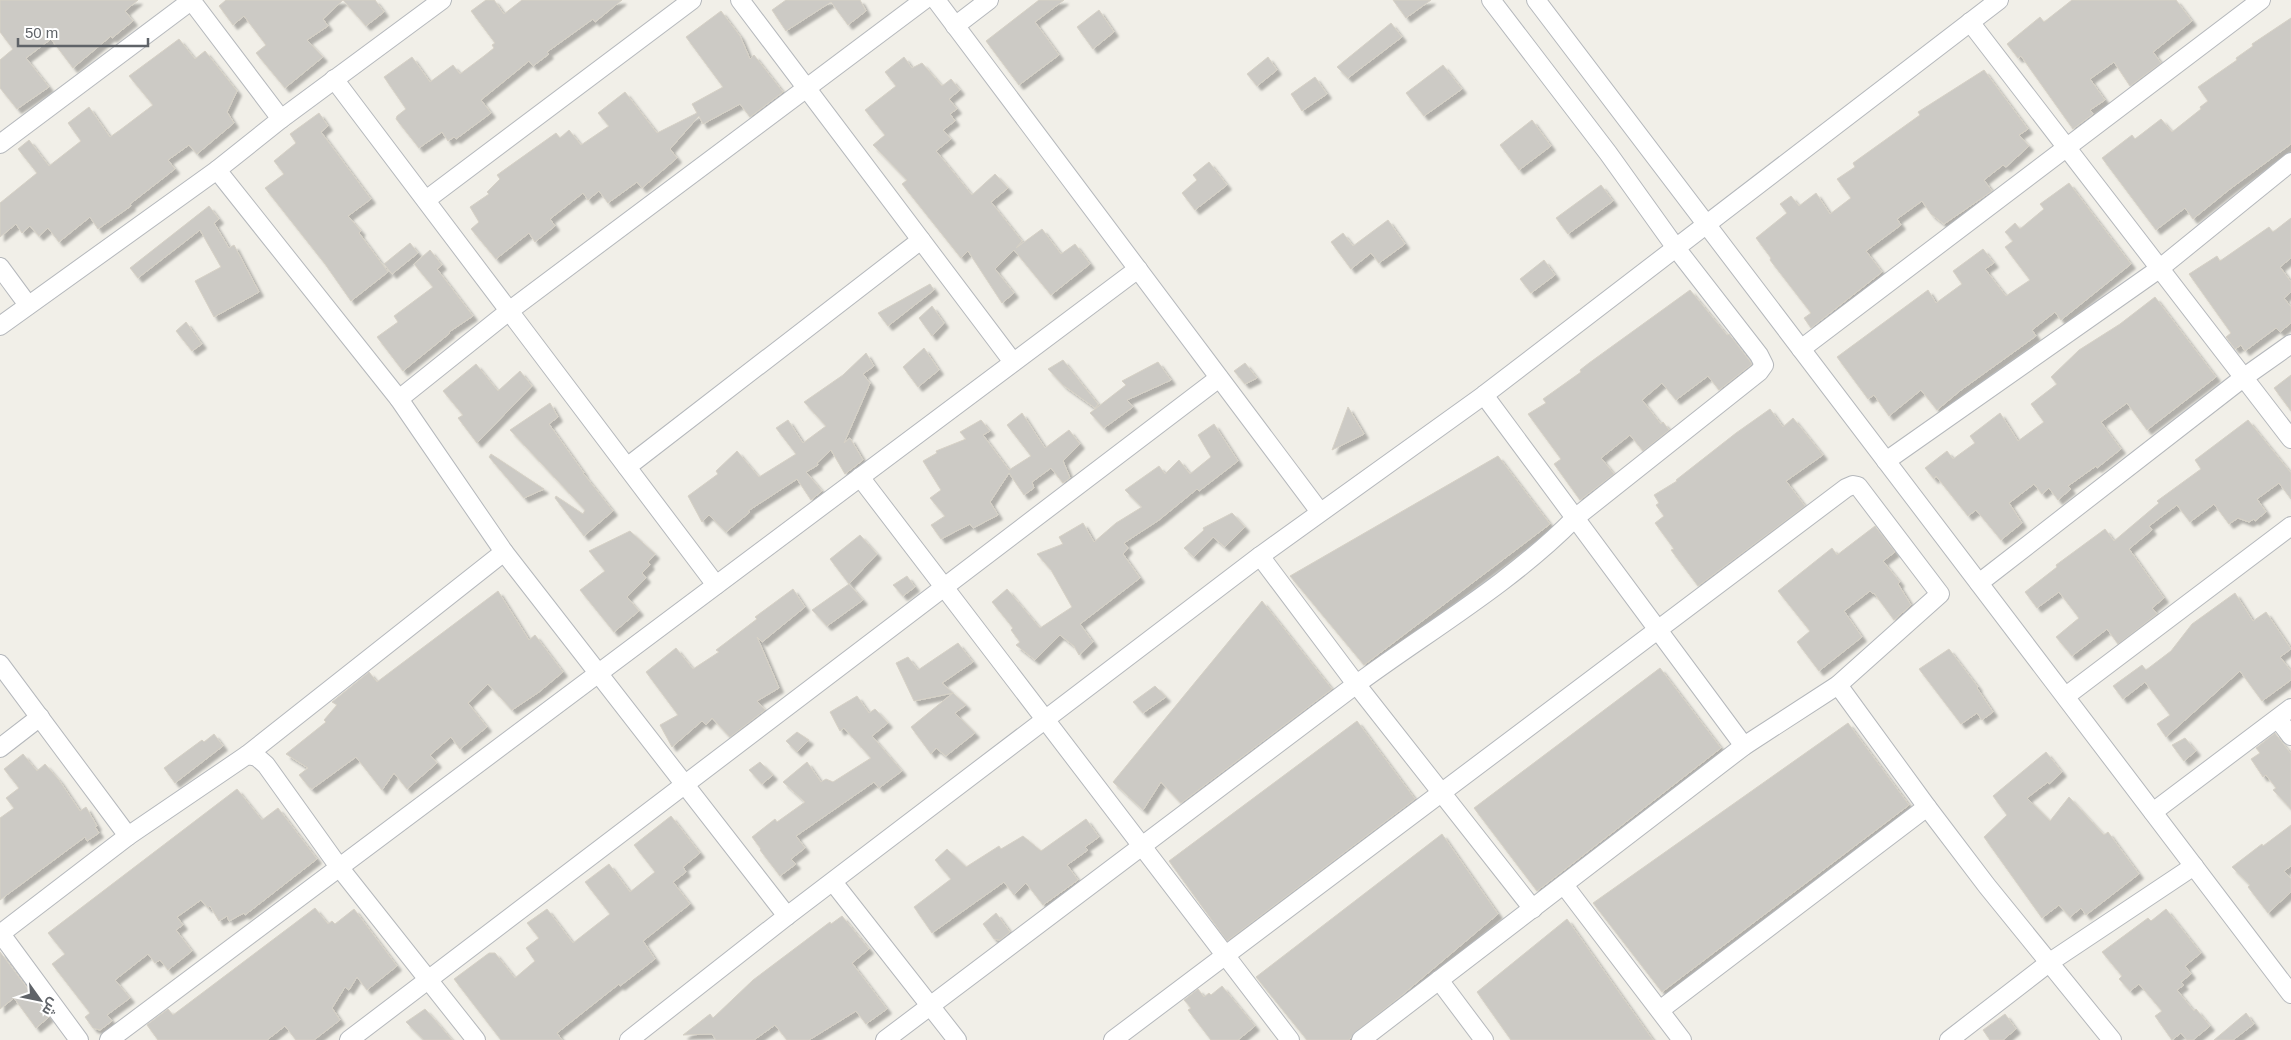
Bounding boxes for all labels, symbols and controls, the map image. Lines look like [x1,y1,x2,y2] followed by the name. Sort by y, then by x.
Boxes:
[18,15,148,47] scale bar
[25,24,58,41] text: 50 m
[15,975,65,1025] north arrow
[38,995,63,1019] text: ش

